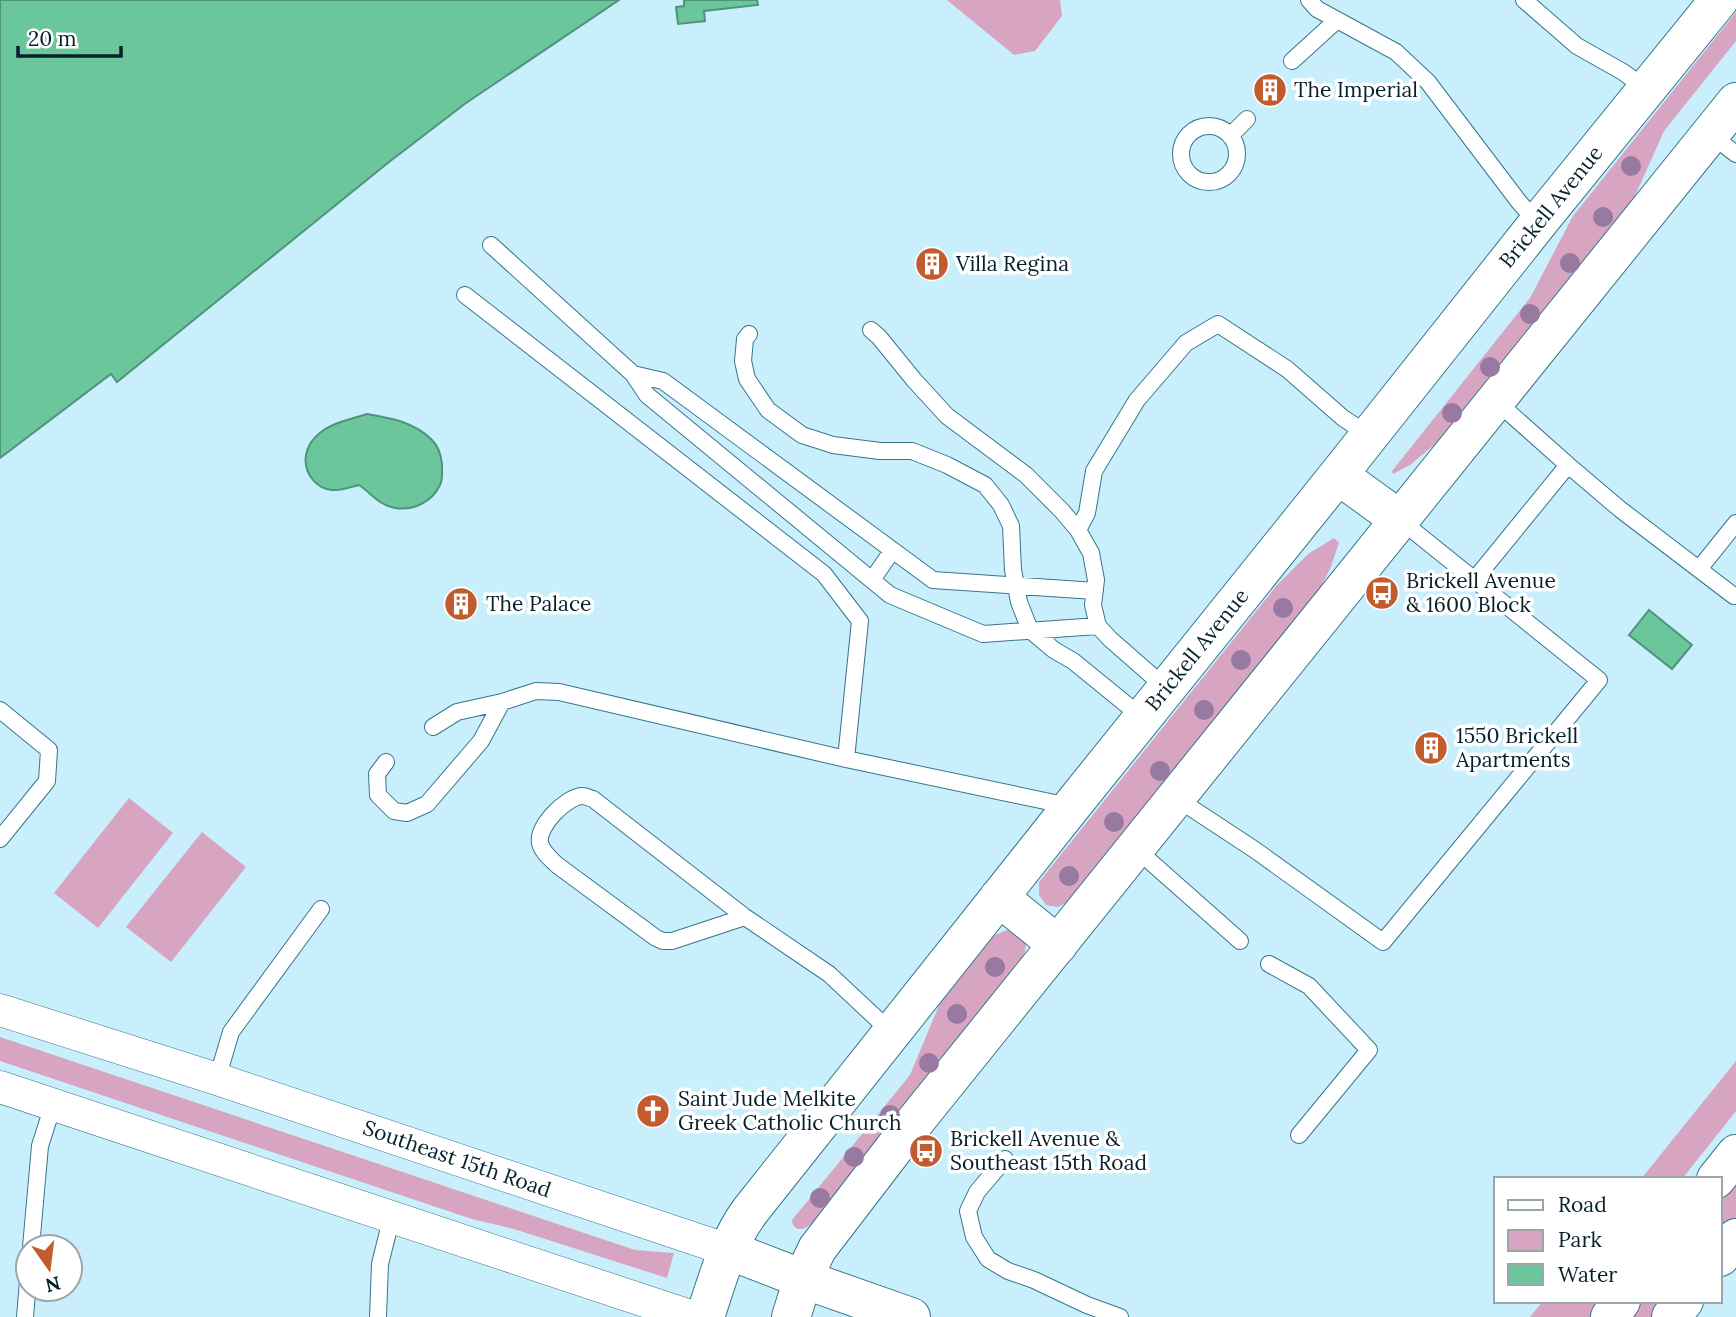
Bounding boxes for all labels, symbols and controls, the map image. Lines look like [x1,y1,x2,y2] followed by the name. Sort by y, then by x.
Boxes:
[18,14,121,58] scale bar
[28,25,77,52] text: 20 m
[1251,71,1289,109] building icon: The Imperial
[1294,76,1418,103] place label: The Imperial
[1493,140,1608,273] street label: Brickell Avenue
[913,245,951,283] building icon: Villa Regina
[955,250,1069,277] place label: Villa Regina
[1406,567,1556,618] place label: Brickell Avenue & 1600 Block
[1363,574,1401,612] bus stop icon: Brickell Avenue & 1600 Block
[1139,583,1254,716] street label: Brickell Avenue
[442,585,480,623] building icon: The Palace
[486,590,591,617] place label: The Palace
[1455,722,1578,773] place label: 1550 Brickell Apartments
[1412,729,1450,767] building icon: 1550 Brickell Apartments
[678,1085,902,1136] place label: Saint Jude Melkite Greek Catholic Church
[634,1092,672,1130] church icon: Saint Jude Melkite Greek Catholic Church
[360,1114,555,1203] street label: Southeast 15th Road
[950,1125,1147,1176] place label: Brickell Avenue & Southeast 15th Road
[907,1132,945,1170] bus stop icon: Brickell Avenue & Southeast 15th Road
[1494,1177,1722,1303] legend
[1558,1191,1607,1218] text: Road
[1558,1226,1602,1253] text: Park
[14,1233,84,1303] north arrow
[1558,1261,1617,1288] text: Water
[43,1271,63,1298] text: N

